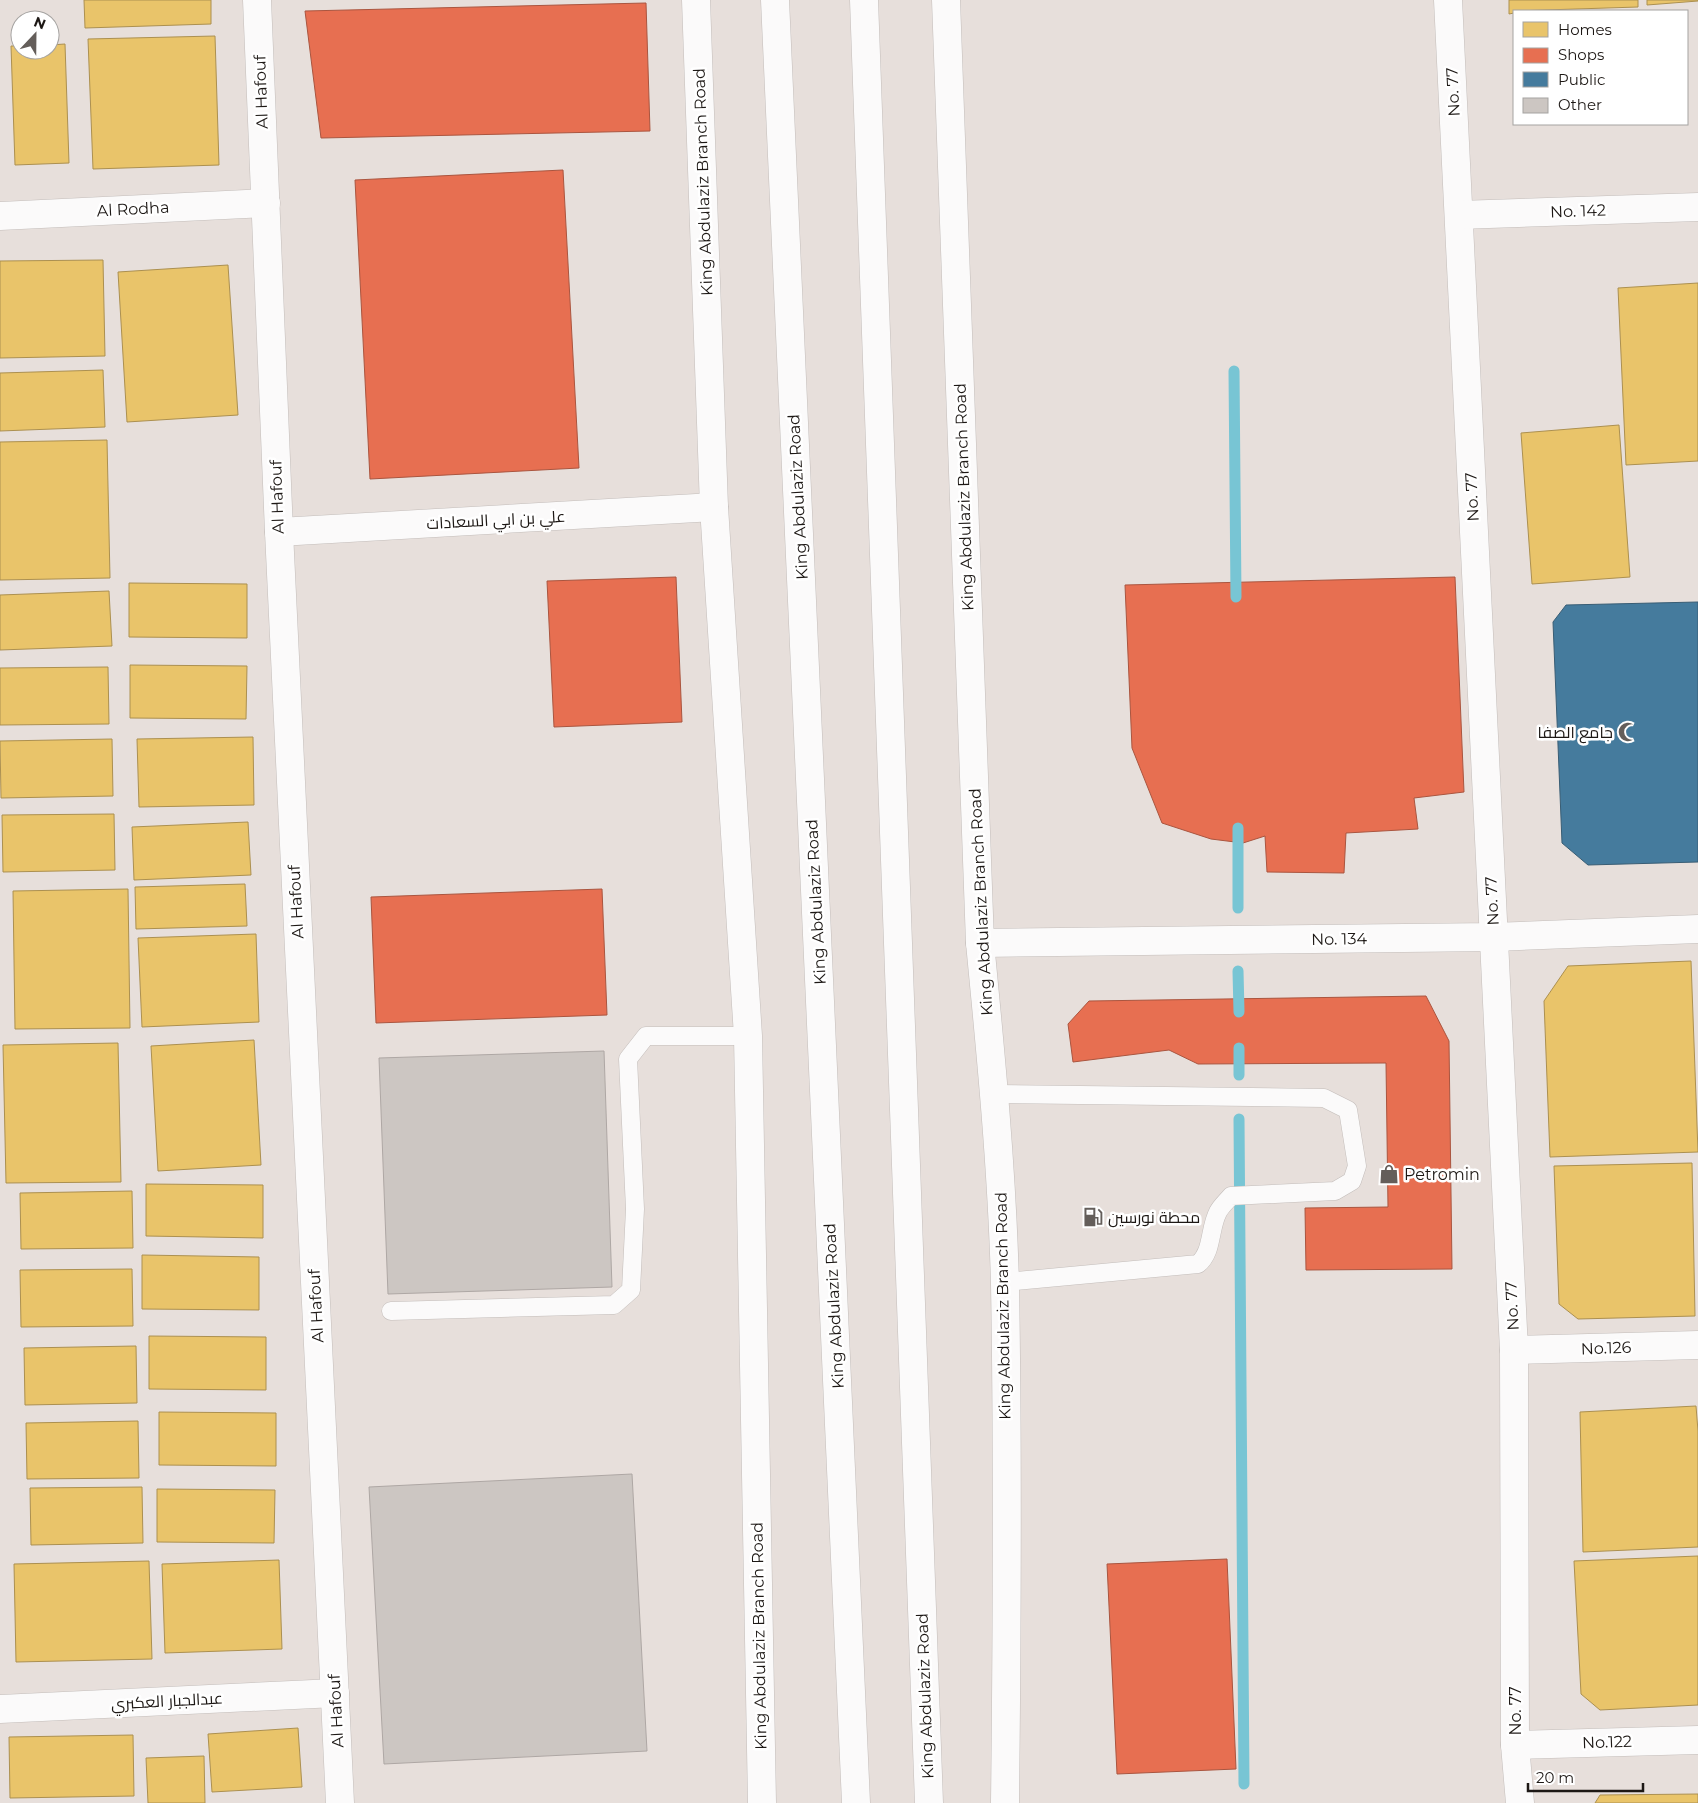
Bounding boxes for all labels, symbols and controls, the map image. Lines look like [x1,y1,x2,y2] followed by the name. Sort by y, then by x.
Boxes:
[10,10,60,60] north arrow
[1513,10,1688,125] legend
[31,12,48,33] text: N
[1558,20,1612,39] text: Homes
[1558,45,1604,64] text: Shops
[250,54,272,129] street label: Al Hafouf
[1442,67,1464,117] street label: No. 77
[690,68,716,296] street label: King Abdulaziz Branch Road
[1558,70,1606,89] text: Public
[1558,95,1602,114] text: Other
[96,198,170,220] street label: Al Rodha
[1550,201,1606,221] street label: No. 142
[951,383,977,611] street label: King Abdulaziz Branch Road
[784,414,812,580] street label: King Abdulaziz Road
[266,459,288,534] street label: Al Hafouf
[1461,472,1483,522] street label: No. 77
[426,507,566,537] street label: علي بن ابي السعادات
[1617,721,1639,743] mosque icon: جامع الصفا
[1538,723,1613,744] place label: جامع الصفا
[966,788,996,1016] street label: King Abdulaziz Branch Road
[802,819,830,985] street label: King Abdulaziz Road
[285,864,307,939] street label: Al Hafouf
[1481,876,1503,926] street label: No. 77
[1311,929,1367,949] street label: No. 134
[1378,1163,1400,1185] shop icon: Petromin
[1404,1165,1480,1184] place label: Petromin
[992,1192,1014,1420] street label: King Abdulaziz Branch Road
[1082,1206,1104,1228] fuel station icon: محطة نورسين
[1108,1208,1200,1228] place label: محطة نورسين
[820,1223,848,1389] street label: King Abdulaziz Road
[305,1268,327,1343] street label: Al Hafouf
[1501,1281,1523,1331] street label: No. 77
[1580,1338,1632,1358] street label: No.126
[748,1522,770,1750] street label: King Abdulaziz Branch Road
[913,1613,937,1779] street label: King Abdulaziz Road
[325,1673,347,1748] street label: Al Hafouf
[1506,1686,1525,1736] street label: No. 77
[110,1689,224,1717] street label: عبدالجبار العكبري
[1582,1732,1632,1752] street label: No.122
[1528,1760,1643,1792] scale bar
[1536,1768,1574,1787] text: 20 m

